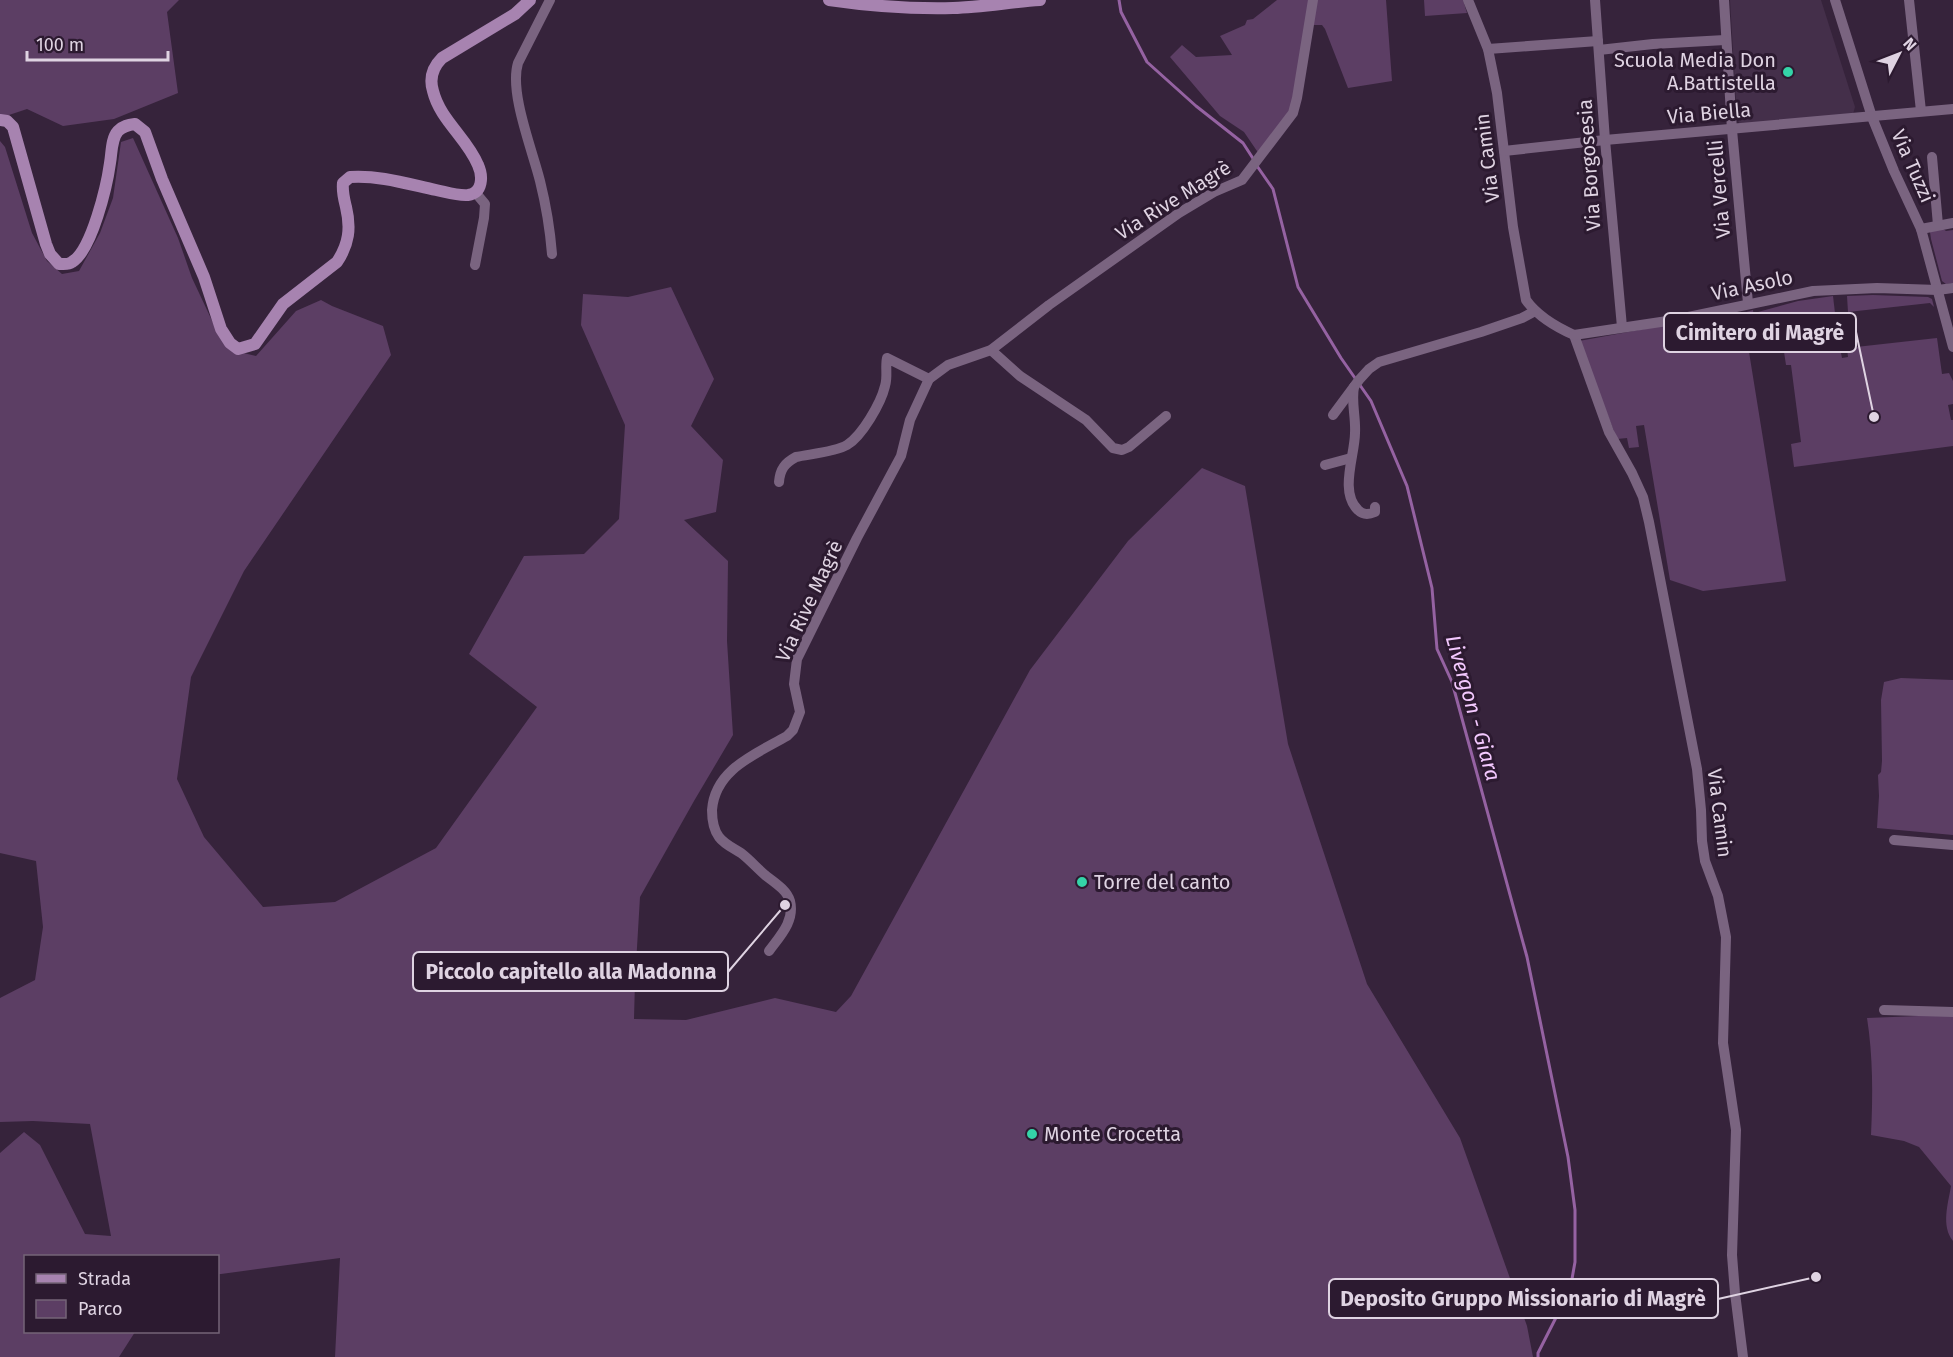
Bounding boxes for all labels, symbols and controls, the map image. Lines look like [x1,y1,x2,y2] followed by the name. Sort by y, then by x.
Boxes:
[27,24,168,62] scale bar
[1869,24,1929,84] north arrow
[36,34,84,56] text: 100 m
[1899,34,1920,55] text: N
[1614,48,1776,95] place label: Scuola Media Don A.Battistella
[1781,65,1795,79] marker: Scuola Media Don A.Battistella
[1666,97,1752,129] street label: Via Biella
[1572,98,1606,232] street label: Via Borgosesia
[1470,112,1504,204] street label: Via Camin
[1886,126,1940,206] street label: Via Tuzzi
[1703,139,1735,239] street label: Via Vercelli
[1111,155,1235,245] street label: Via Rive Magrè
[1709,265,1795,305] street label: Via Asolo
[1664,313,1856,352] callout: Cimitero di Magrè
[1676,320,1845,346] text: Cimitero di Magrè
[770,536,848,666] street label: Via Rive Magrè
[1440,632,1506,784] water label: Livergon - Giara
[1703,767,1737,859] street label: Via Camin
[1094,870,1231,894] place label: Torre del canto
[1075,875,1089,889] marker: Torre del canto
[413,952,728,991] callout: Piccolo capitello alla Madonna
[426,959,716,985] text: Piccolo capitello alla Madonna
[1044,1122,1181,1146] place label: Monte Crocetta
[1025,1127,1039,1141] marker: Monte Crocetta
[24,1255,219,1333] legend
[78,1268,131,1290] text: Strada
[1329,1279,1718,1318] callout: Deposito Gruppo Missionario di Magrè
[1340,1286,1706,1312] text: Deposito Gruppo Missionario di Magrè
[78,1298,122,1320] text: Parco

